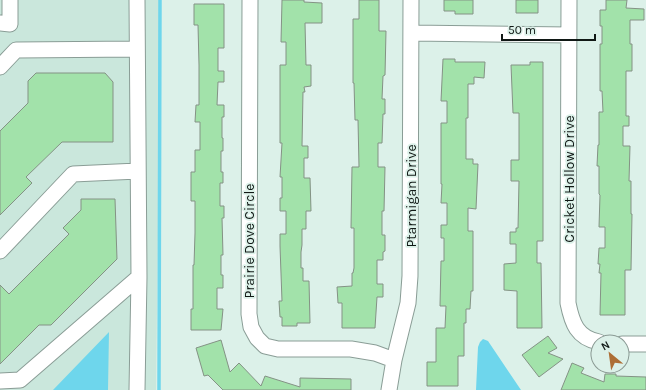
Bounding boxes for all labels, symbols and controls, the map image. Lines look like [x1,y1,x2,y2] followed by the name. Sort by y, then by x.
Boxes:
[502,16,595,42] scale bar
[508,23,536,37] text: 50 m
[561,115,578,243] street label: Cricket Hollow Drive
[403,144,420,248] street label: Ptarmigan Drive
[241,183,258,299] street label: Prairie Dove Circle
[590,334,630,374] north arrow
[599,338,612,353] text: N

